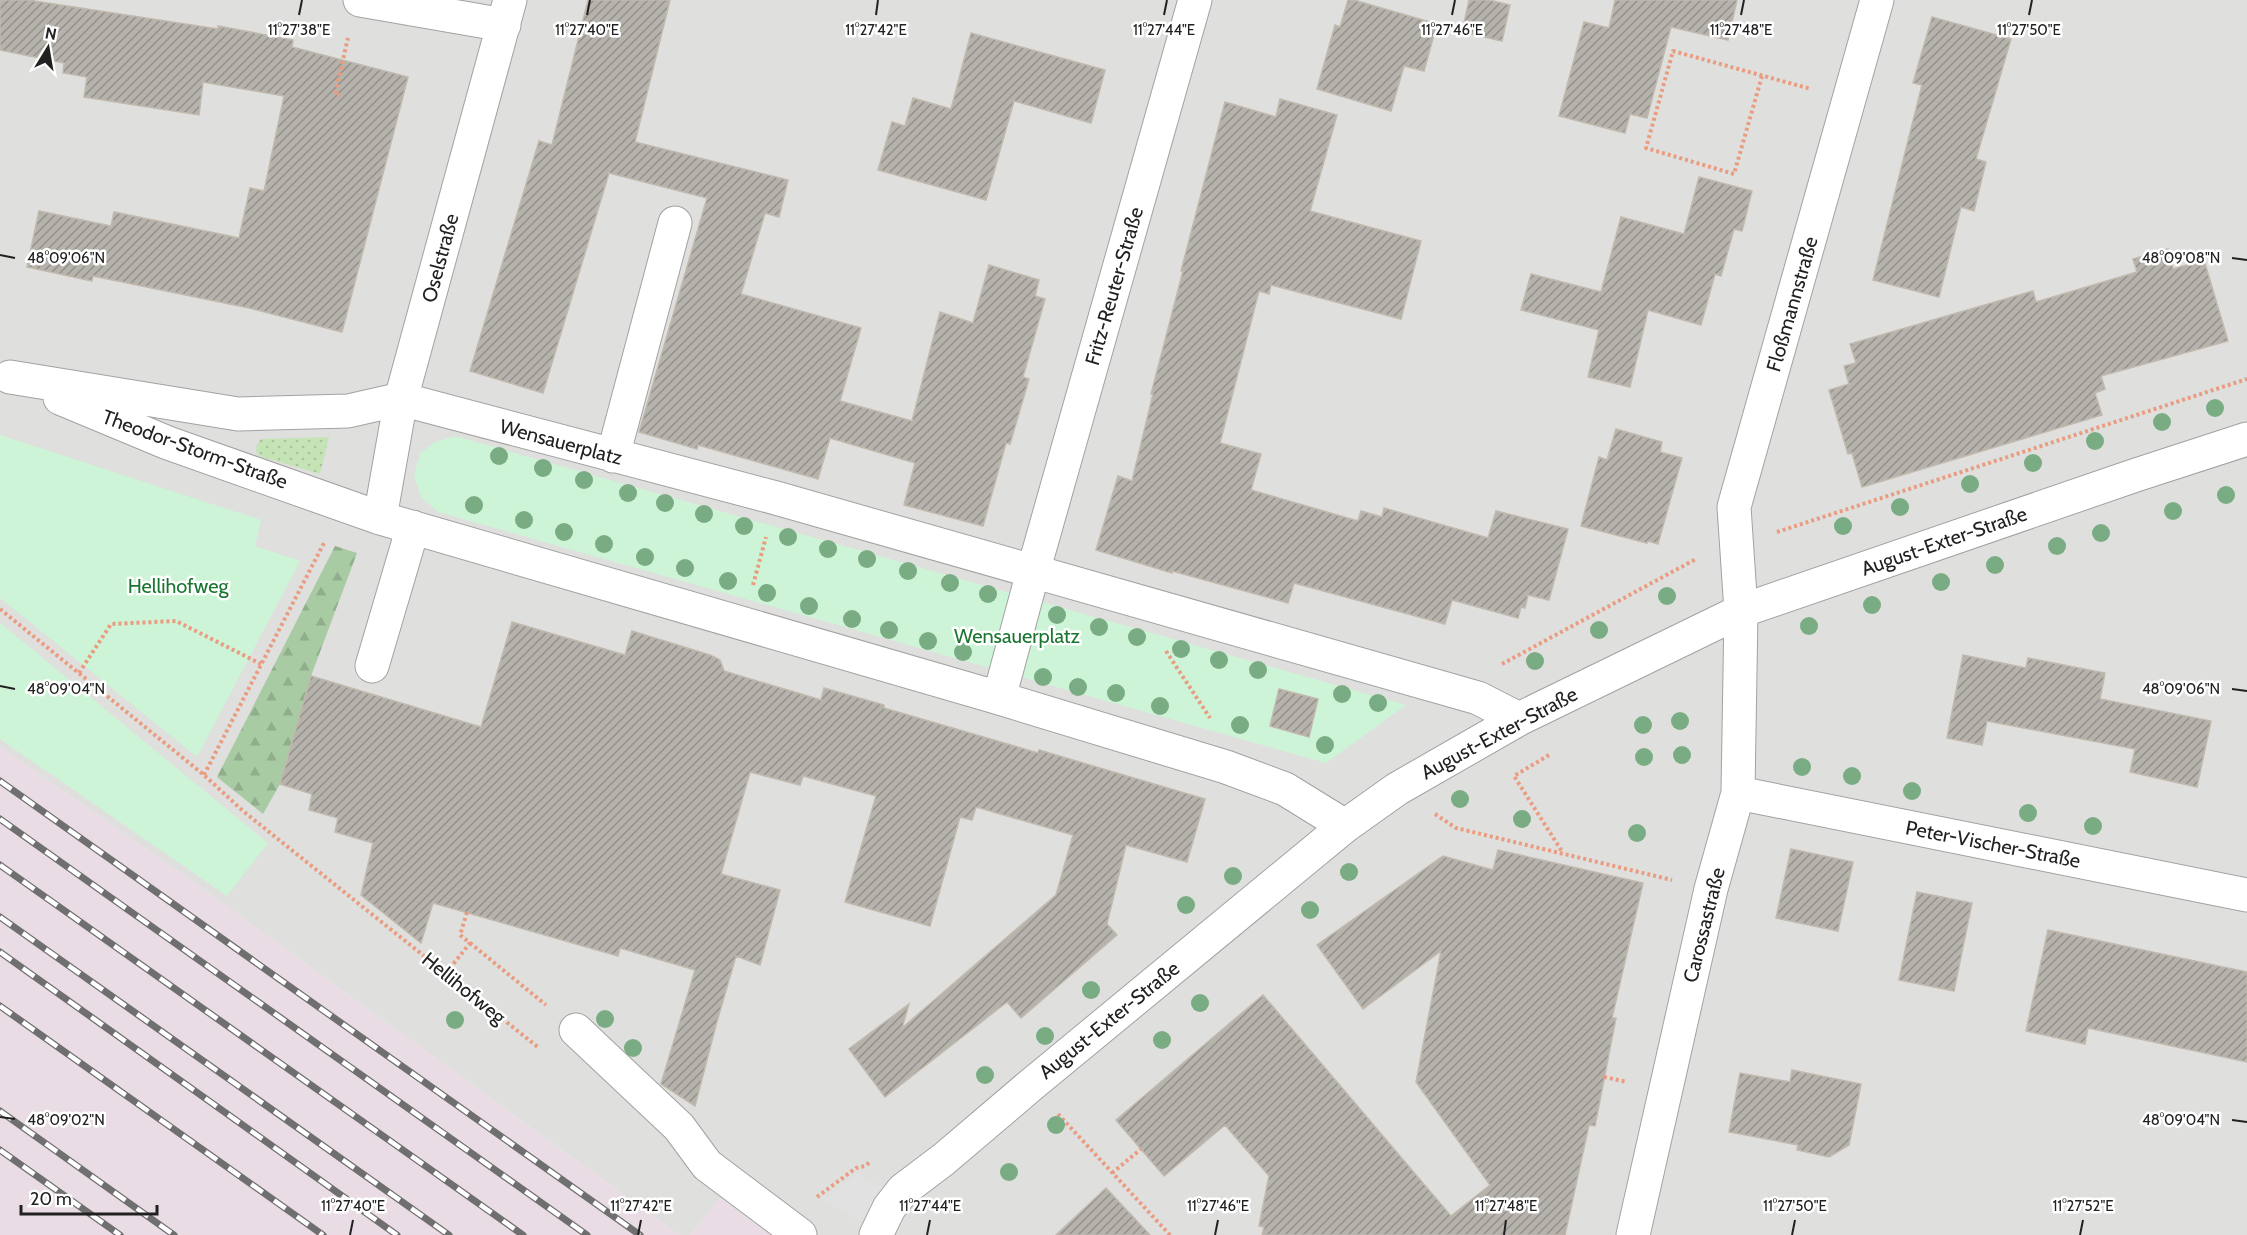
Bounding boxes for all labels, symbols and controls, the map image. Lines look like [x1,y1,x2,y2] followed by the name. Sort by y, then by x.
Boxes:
[18,18,78,78] north arrow
[268,21,330,39] text: 11°27'38"E
[555,21,619,39] text: 11°27'40"E
[845,21,907,39] text: 11°27'42"E
[1133,21,1195,39] text: 11°27'44"E
[1421,21,1483,39] text: 11°27'46"E
[1710,21,1772,39] text: 11°27'48"E
[1997,21,2061,39] text: 11°27'50"E
[43,23,58,44] text: N
[1080,204,1148,368] street label: Fritz-Reuter-Straße
[417,211,463,305] street label: Oselstraße
[1761,234,1823,374] street label: Floßmannstraße
[27,249,105,267] text: 48°09'06"N
[2142,249,2220,267] text: 48°09'08"N
[99,404,291,494] street label: Theodor-Storm-Straße
[497,414,625,470] street label: Wensauerplatz
[1858,501,2030,581] street label: August-Exter-Straße
[128,574,229,598] park label: Hellihofweg
[954,624,1080,648] park label: Wensauerplatz
[27,680,105,698] text: 48°09'04"N
[2142,680,2220,698] text: 48°09'06"N
[1417,682,1581,784] street label: August-Exter-Straße
[1903,815,2083,873] street label: Peter-Vischer-Straße
[1678,865,1730,985] street label: Carossastraße
[417,947,511,1030] street label: Hellihofweg
[1034,956,1184,1084] street label: August-Exter-Straße
[27,1111,105,1129] text: 48°09'02"N
[2142,1111,2220,1129] text: 48°09'04"N
[21,1178,158,1216] scale bar
[30,1188,72,1210] text: 20 m
[321,1197,385,1215] text: 11°27'40"E
[610,1197,672,1215] text: 11°27'42"E
[899,1197,961,1215] text: 11°27'44"E
[1187,1197,1249,1215] text: 11°27'46"E
[1475,1197,1537,1215] text: 11°27'48"E
[1763,1197,1827,1215] text: 11°27'50"E
[2052,1197,2114,1215] text: 11°27'52"E

